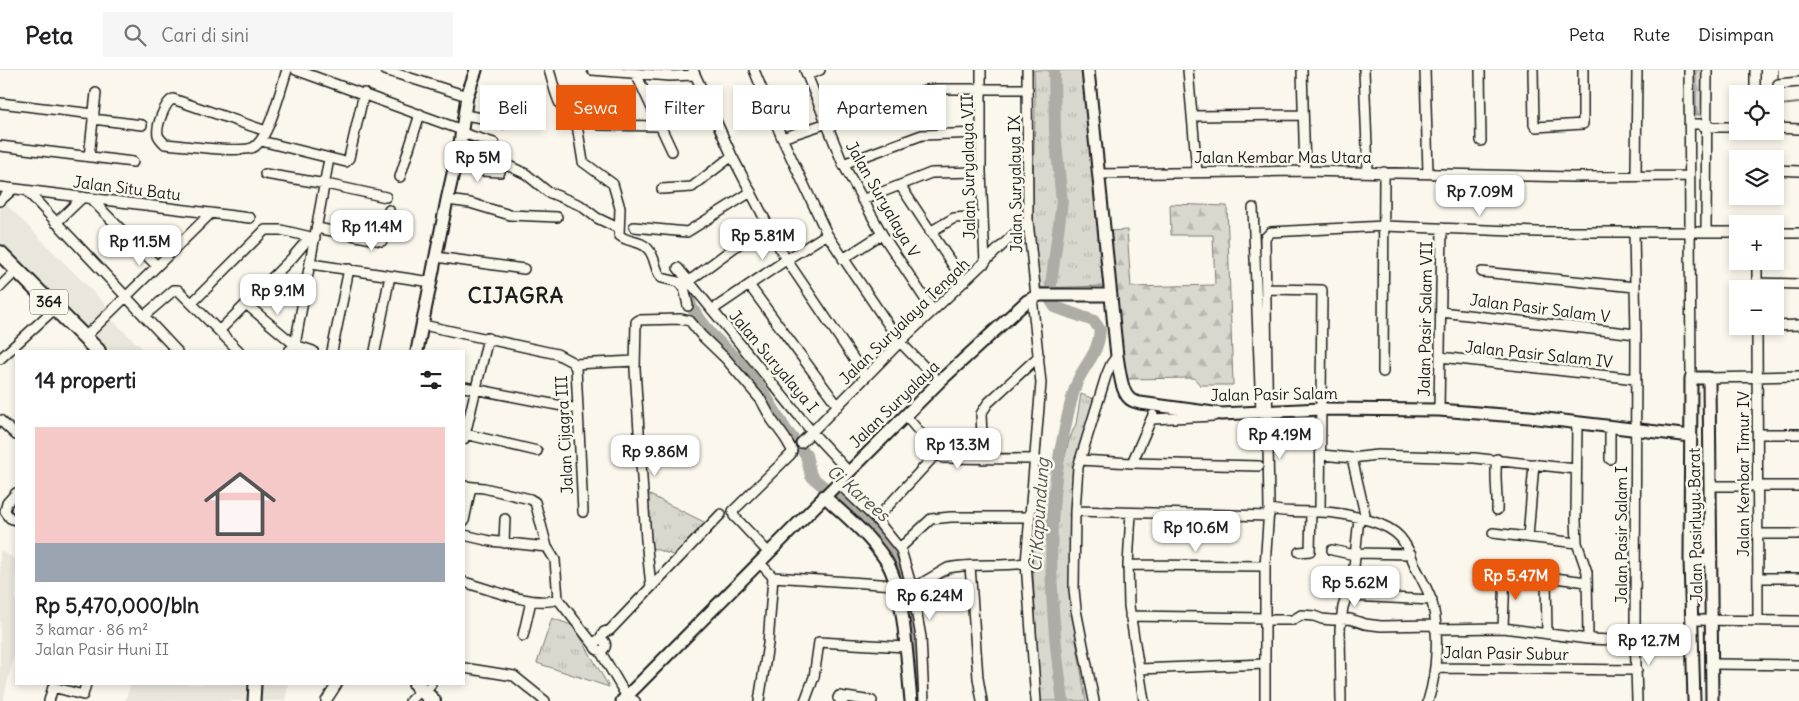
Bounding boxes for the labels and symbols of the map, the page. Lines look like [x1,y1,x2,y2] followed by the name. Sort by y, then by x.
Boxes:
[957,94,979,239] street label: Jalan Suryalaya VII
[1004,115,1026,253] street label: Jalan Suryalaya IX
[842,137,924,261] street label: Jalan Suryalaya V
[443,140,513,183] pin: Rp 5M
[1194,147,1372,167] street label: Jalan Kembar Mas Utara
[72,171,182,205] street label: Jalan Situ Batu
[1428,174,1532,217] pin: Rp 7.09M
[320,210,424,252] pin: Rp 11.4M
[711,218,815,261] pin: Rp 5.81M
[88,224,192,267] pin: Rp 11.5M
[1414,241,1436,397] street label: Jalan Pasir Salam VII
[835,254,973,388] street label: Jalan Suryalaya Tengah
[232,274,324,316] pin: Rp 9.1M
[468,282,564,309] district label: CIJAGRA
[1469,289,1611,327] street label: Jalan Pasir Salam V
[30,290,68,314] road number: 364
[725,306,823,416] street label: Jalan Suryalaya I
[1464,336,1614,372] street label: Jalan Pasir Salam IV
[845,356,943,452] street label: Jalan Suryalaya
[551,375,577,495] street label: Jalan Cijagra III
[1210,383,1338,405] street label: Jalan Pasir Salam
[1733,391,1753,557] street label: Jalan Kembar Timur IV
[1228,418,1332,460] pin: Rp 4.19M
[906,428,1010,470] pin: Rp 13.3M
[603,434,707,477] pin: Rp 9.86M
[1684,447,1706,602] street label: Jalan Pasirluyu Barat
[1023,455,1054,573] water label: Ci Kapundung
[822,459,896,527] water label: Ci Karees
[1611,466,1631,604] street label: Jalan Pasir Salam I
[1144,510,1248,553] pin: Rp 10.6M
[1464,558,1568,601] pin: Rp 5.47M
[1303,566,1407,608] pin: Rp 5.62M
[878,578,982,621] pin: Rp 6.24M
[1597,624,1701,666] pin: Rp 12.7M
[1443,642,1569,664] street label: Jalan Pasir Subur

